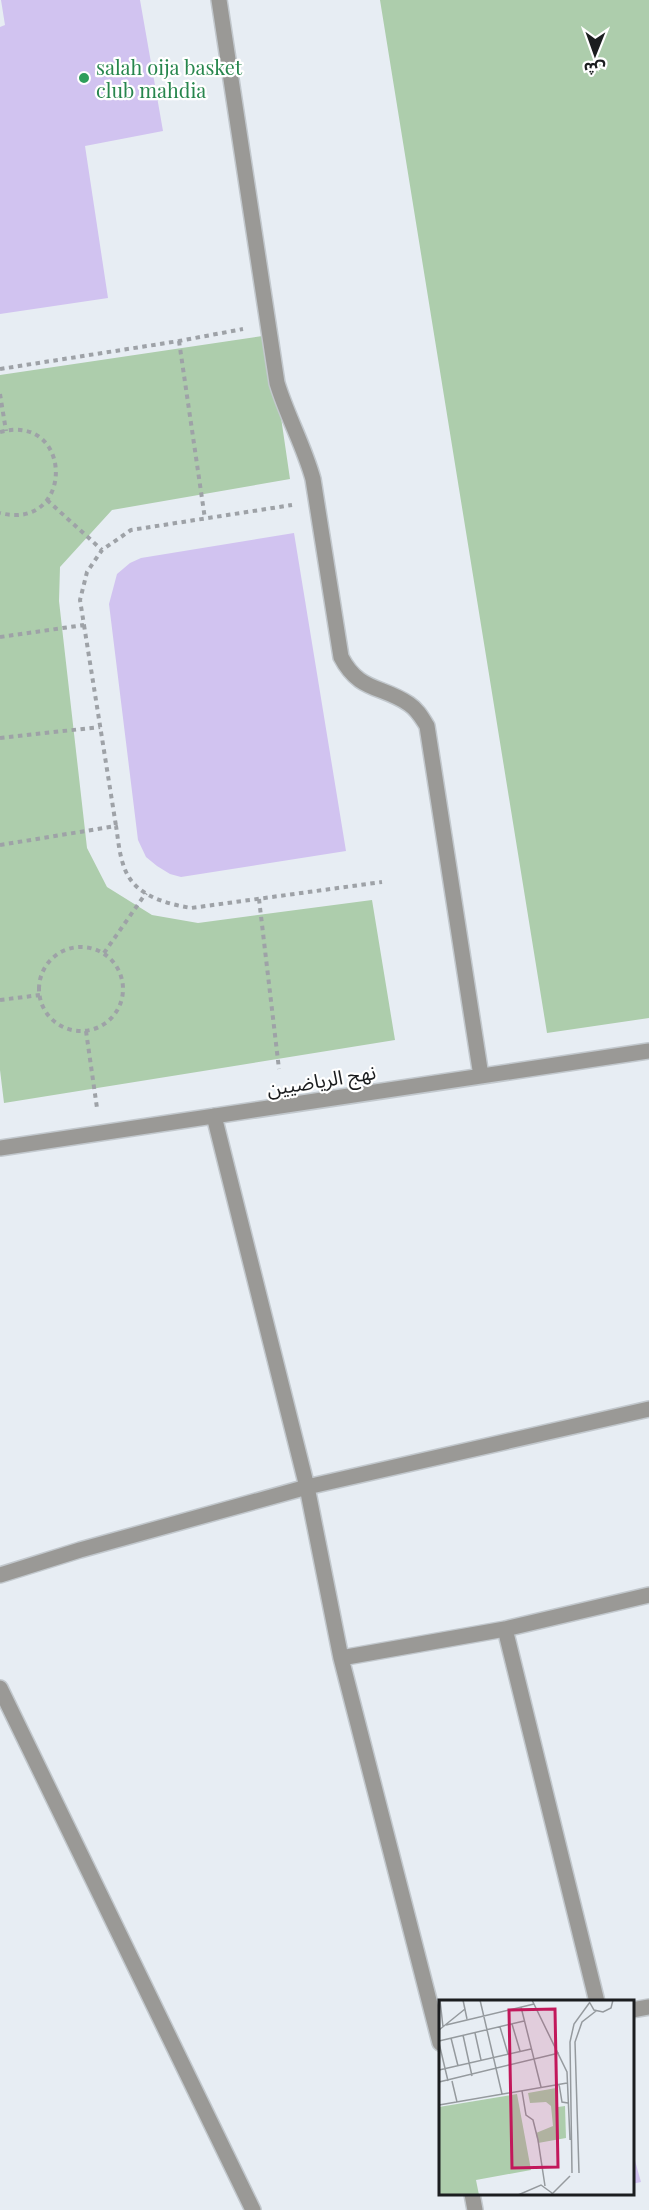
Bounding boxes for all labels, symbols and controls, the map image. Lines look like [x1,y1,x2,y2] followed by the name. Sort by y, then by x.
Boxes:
[565,24,625,84] north arrow
[96,53,243,103] place label: salah oija basket club mahdia
[584,59,606,80] text: ش
[77,71,91,85] marker: salah oija basket club mahdia
[264,1057,378,1104] street label: نهج الرياضيين
[439,2000,634,2195] inset map

